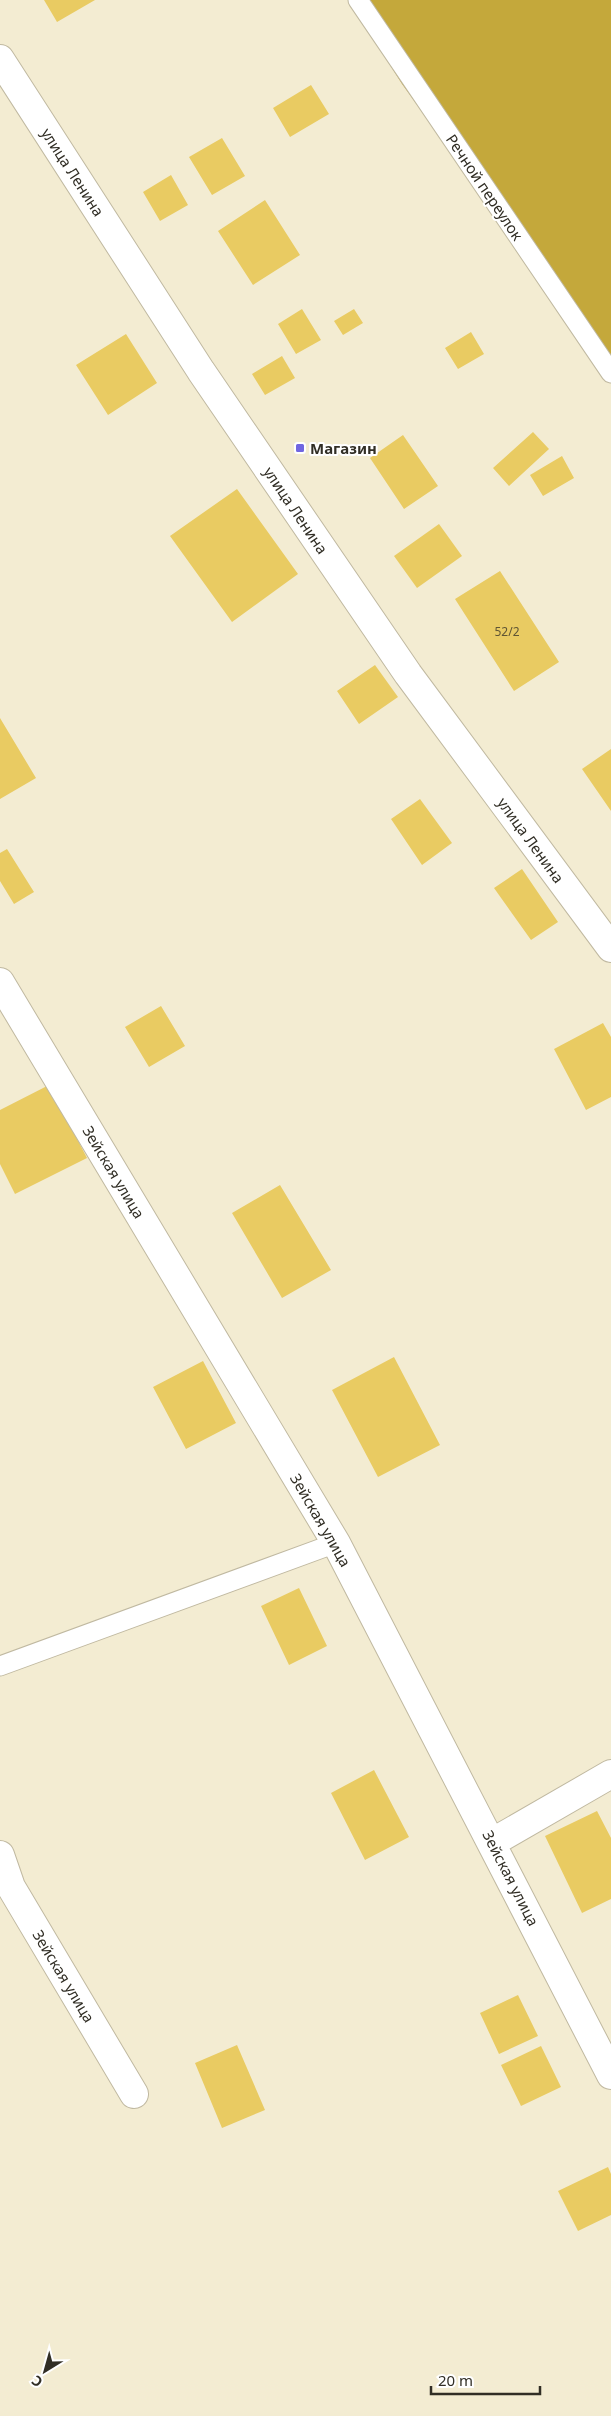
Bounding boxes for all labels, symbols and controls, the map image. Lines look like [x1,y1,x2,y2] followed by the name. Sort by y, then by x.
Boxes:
[37,124,109,220] street label: улица Ленина
[442,130,528,244] street label: Речной переулок
[310,438,377,458] place label: Магазин
[294,442,306,454] marker: Магазин
[259,462,333,558] street label: улица Ленина
[494,623,520,640] house number: 52/2
[493,793,569,887] street label: улица Ленина
[78,1122,150,1222] street label: Зейская улица
[286,1470,356,1570] street label: Зейская улица
[478,1827,544,1929] street label: Зейская улица
[28,1926,100,2026] street label: Зейская улица
[20,2346,70,2396] north arrow
[431,2364,540,2396] scale bar
[438,2370,473,2390] text: 20 m
[28,2371,46,2392] text: С

